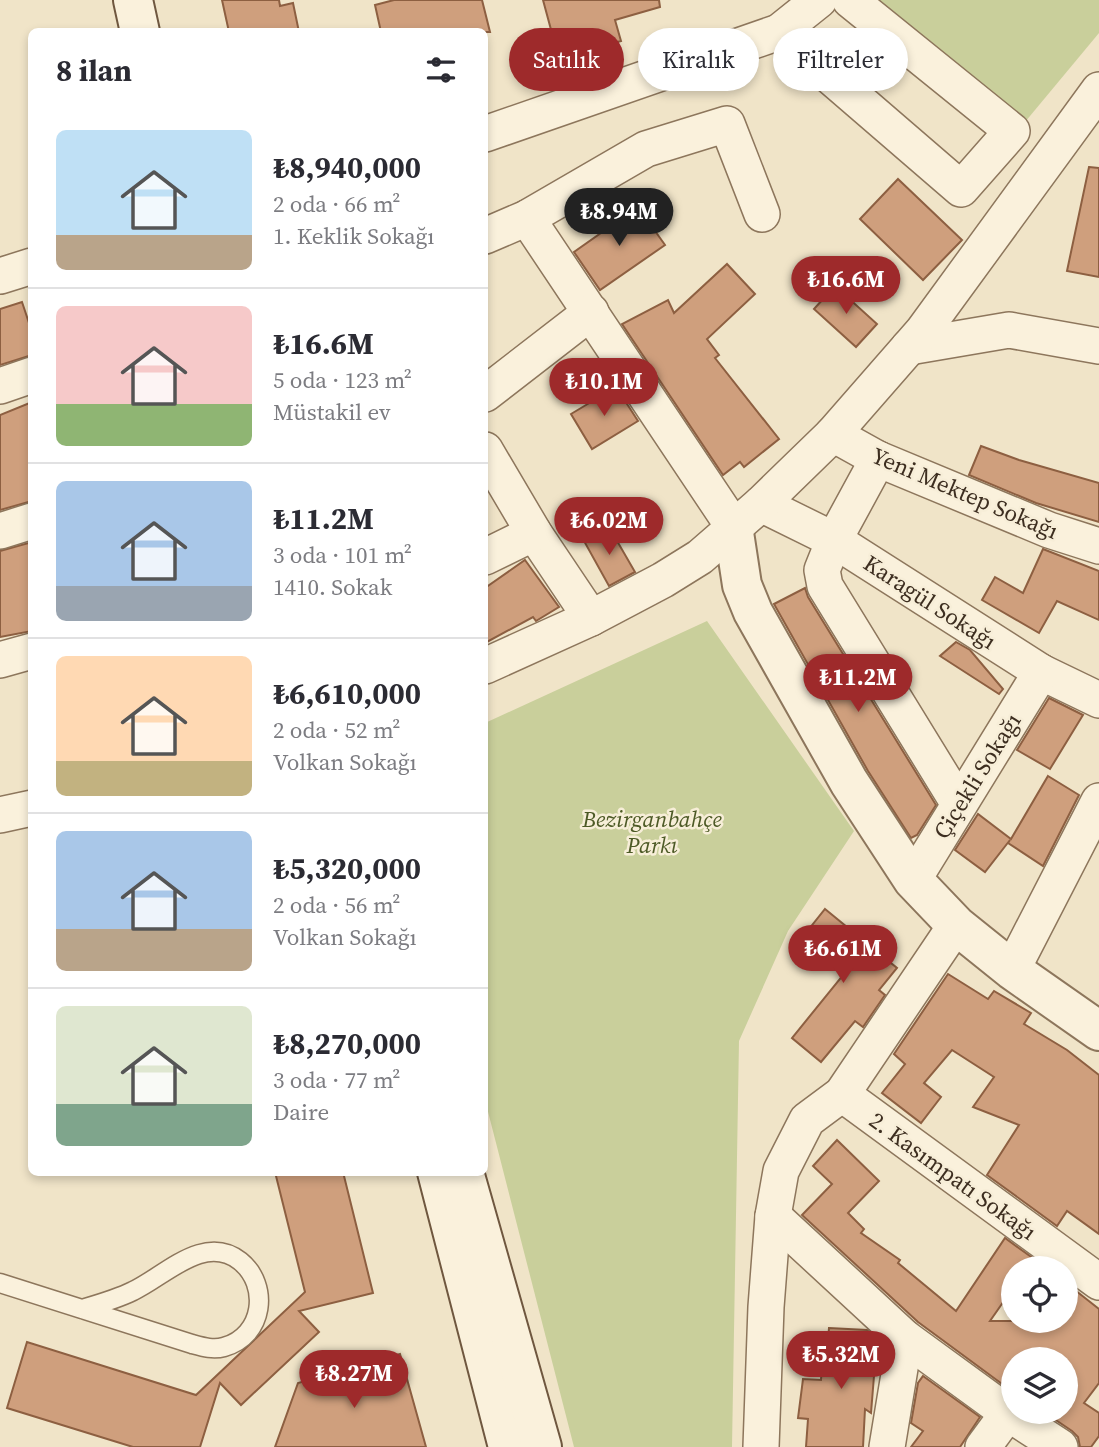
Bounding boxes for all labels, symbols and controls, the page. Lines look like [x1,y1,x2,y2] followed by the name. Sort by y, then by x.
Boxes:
[509,28,624,91] chip: Satılık
[638,28,759,91] chip: Kiralık
[773,28,908,91] chip: Filtreler
[56,50,132,91] text: 8 ilan
[422,51,460,89] icon: filters
[273,147,421,188] text: ₺8,940,000
[112,158,196,242] icon: home
[273,188,401,220] text: 2 oda · 66 m²
[562,188,676,248] pin: ₺8.94M
[580,195,658,227] text: ₺8.94M
[273,220,434,252] text: 1. Keklik Sokağı
[789,256,903,316] pin: ₺16.6M
[807,263,885,295] text: ₺16.6M
[273,323,374,364] text: ₺16.6M
[112,334,196,418] icon: home
[547,358,661,418] pin: ₺10.1M
[273,364,412,396] text: 5 oda · 123 m²
[565,365,643,397] text: ₺10.1M
[273,396,391,428] text: Müstakil ev
[867,439,1063,547] street label: Yeni Mektep Sokağı
[273,498,374,539] text: ₺11.2M
[552,498,666,557] pin: ₺6.02M
[570,504,648,536] text: ₺6.02M
[112,509,196,593] icon: home
[273,539,412,571] text: 3 oda · 101 m²
[857,547,1003,657] street label: Karagül Sokağı
[273,571,392,603] text: 1410. Sokak
[801,654,915,714] pin: ₺11.2M
[819,661,897,693] text: ₺11.2M
[273,673,421,714] text: ₺6,610,000
[112,684,196,768] icon: home
[926,707,1028,845] street label: Çiçekli Sokağı
[273,714,401,746] text: 2 oda · 52 m²
[273,746,417,778] text: Volkan Sokağı
[581,803,722,861] park label: Bezirganbahçe Parkı
[273,848,421,889] text: ₺5,320,000
[112,859,196,943] icon: home
[273,889,401,921] text: 2 oda · 56 m²
[273,921,417,953] text: Volkan Sokağı
[786,926,900,985] pin: ₺6.61M
[804,932,882,964] text: ₺6.61M
[273,1023,421,1064] text: ₺8,270,000
[112,1034,196,1118] icon: home
[273,1064,401,1096] text: 3 oda · 77 m²
[273,1096,329,1128] text: Daire
[863,1104,1043,1248] street label: 2. Kasımpatı Sokağı
[1001,1256,1078,1424] map controls
[1001,1256,1078,1333] button: locate
[784,1332,898,1391] pin: ₺5.32M
[802,1338,880,1370] text: ₺5.32M
[1001,1347,1078,1424] button: layers
[297,1350,411,1410] pin: ₺8.27M
[315,1357,393,1389] text: ₺8.27M

